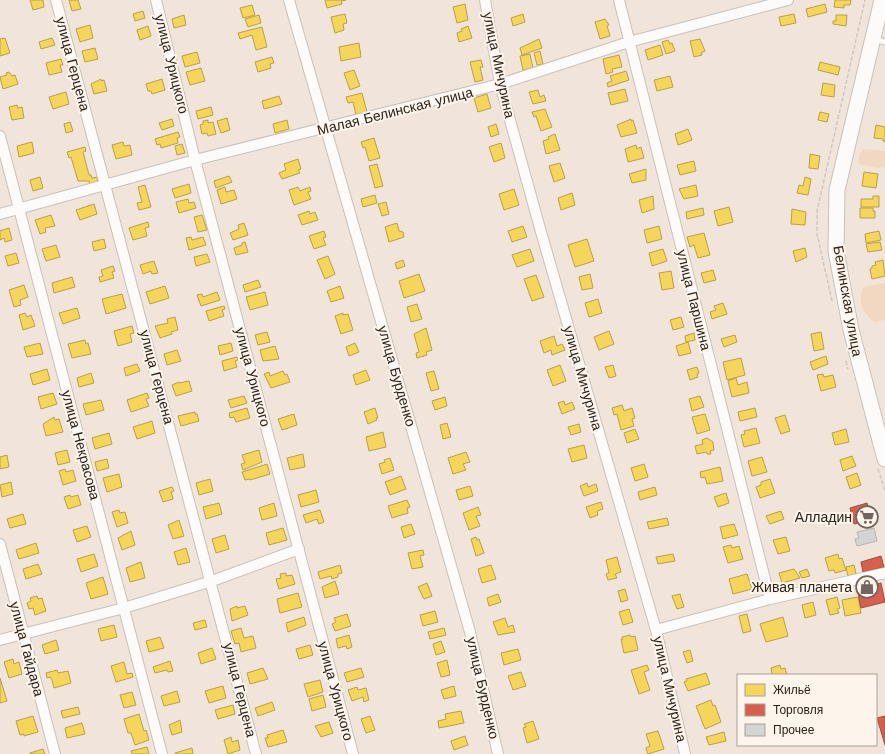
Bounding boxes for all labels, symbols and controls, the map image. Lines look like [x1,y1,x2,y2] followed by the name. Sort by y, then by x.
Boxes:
[480,11,518,120] street label: улица Мичурина
[152,13,192,116] street label: улица Урицкого
[53,15,93,113] street label: улица Герцена
[315,84,475,138] street label: Малая Белинская улица
[830,244,866,358] street label: Белинская улица
[674,248,714,352] street label: улица Паршина
[375,324,419,428] street label: улица Бурденко
[560,324,606,432] street label: улица Мичурина
[232,326,274,428] street label: улица Урицкого
[137,328,177,426] street label: улица Герцена
[59,388,103,502] street label: улица Некрасова
[854,504,880,530] supermarket icon: Алладин
[795,509,852,525] place label: Алладин
[854,574,880,600] shop icon: Живая планета
[751,579,852,595] place label: Живая планета
[7,600,47,698] street label: улица Гайдара
[463,635,503,741] street label: улица Бурденко
[650,635,690,744] street label: улица Мичурина
[315,640,357,742] street label: улица Урицкого
[221,641,260,739] street label: улица Герцена
[737,674,877,746] legend
[773,683,811,697] text: Жильё
[773,703,823,717] text: Торговля
[773,723,815,737] text: Прочее

